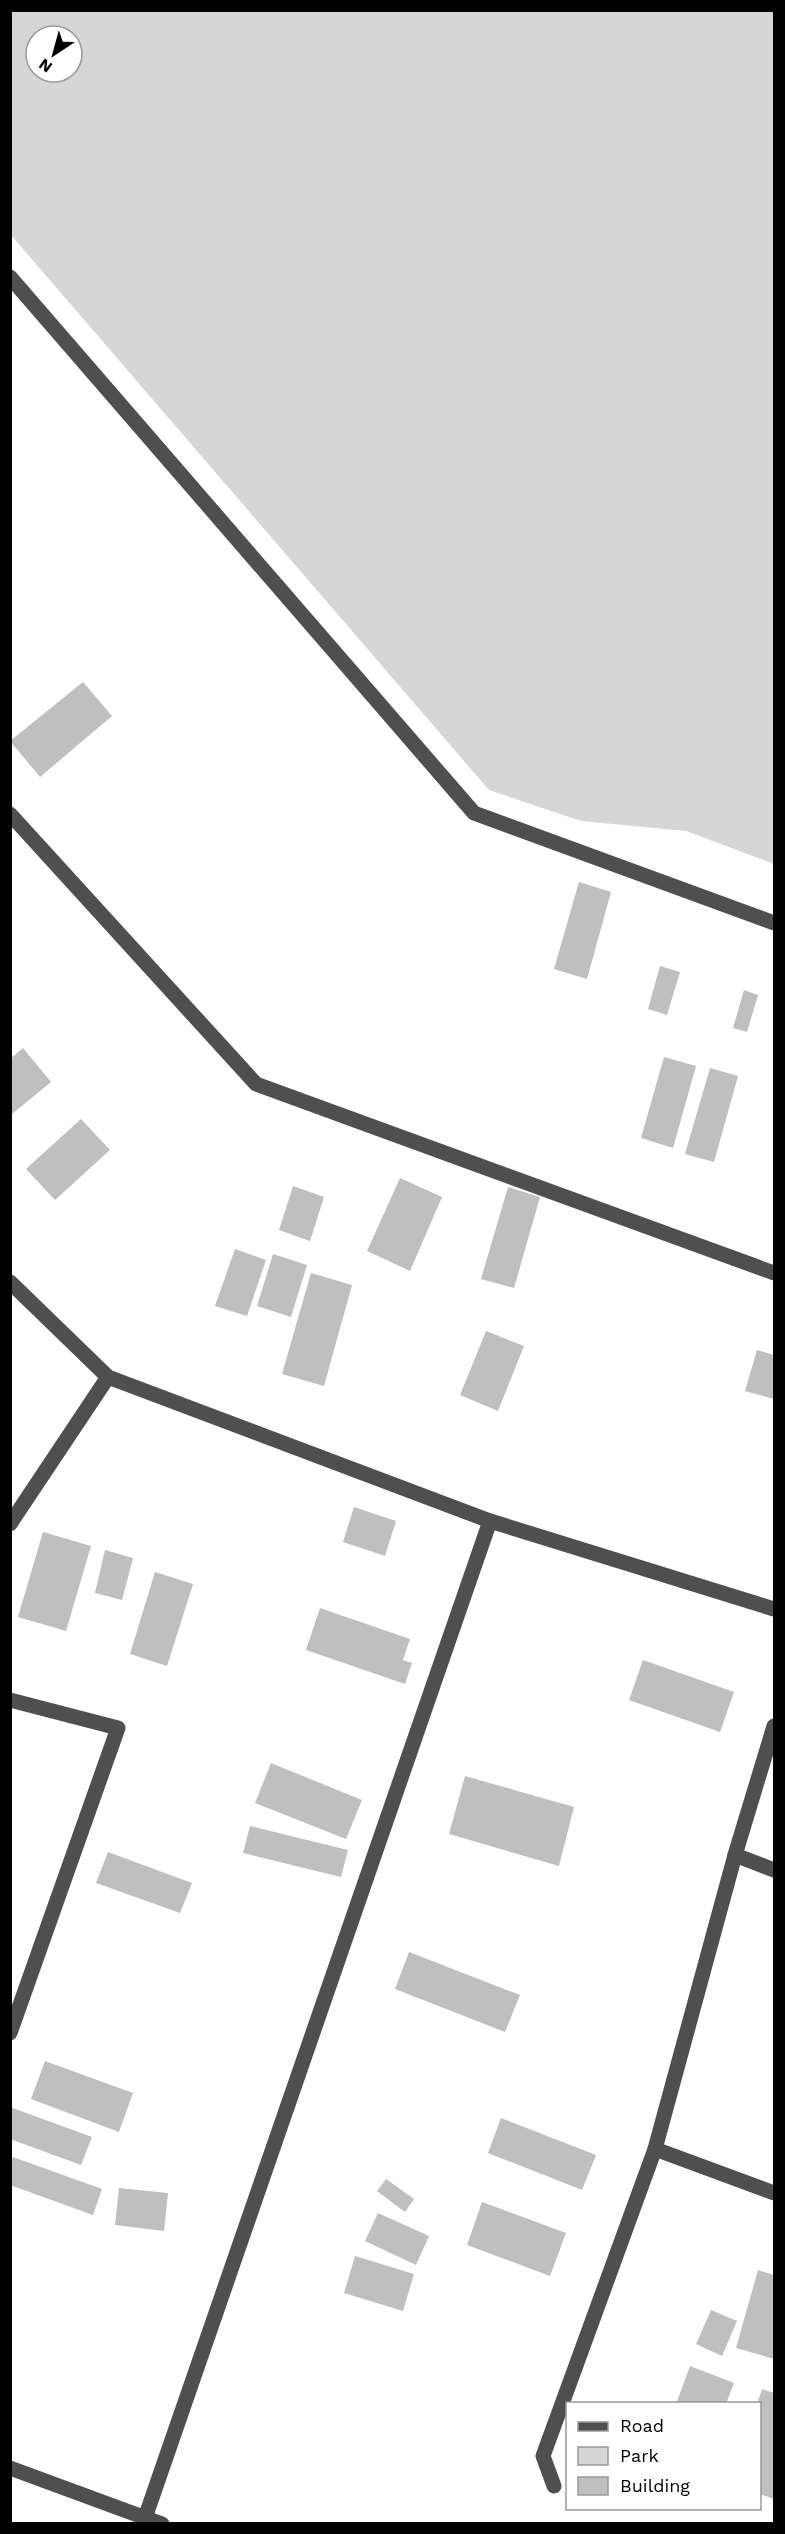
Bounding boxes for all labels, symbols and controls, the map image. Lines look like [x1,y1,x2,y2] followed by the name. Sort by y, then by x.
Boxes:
[24,24,84,84] north arrow
[35,55,56,77] text: N
[566,2402,761,2510] legend
[620,2415,664,2436] text: Road
[620,2445,659,2466] text: Park
[620,2475,690,2496] text: Building

